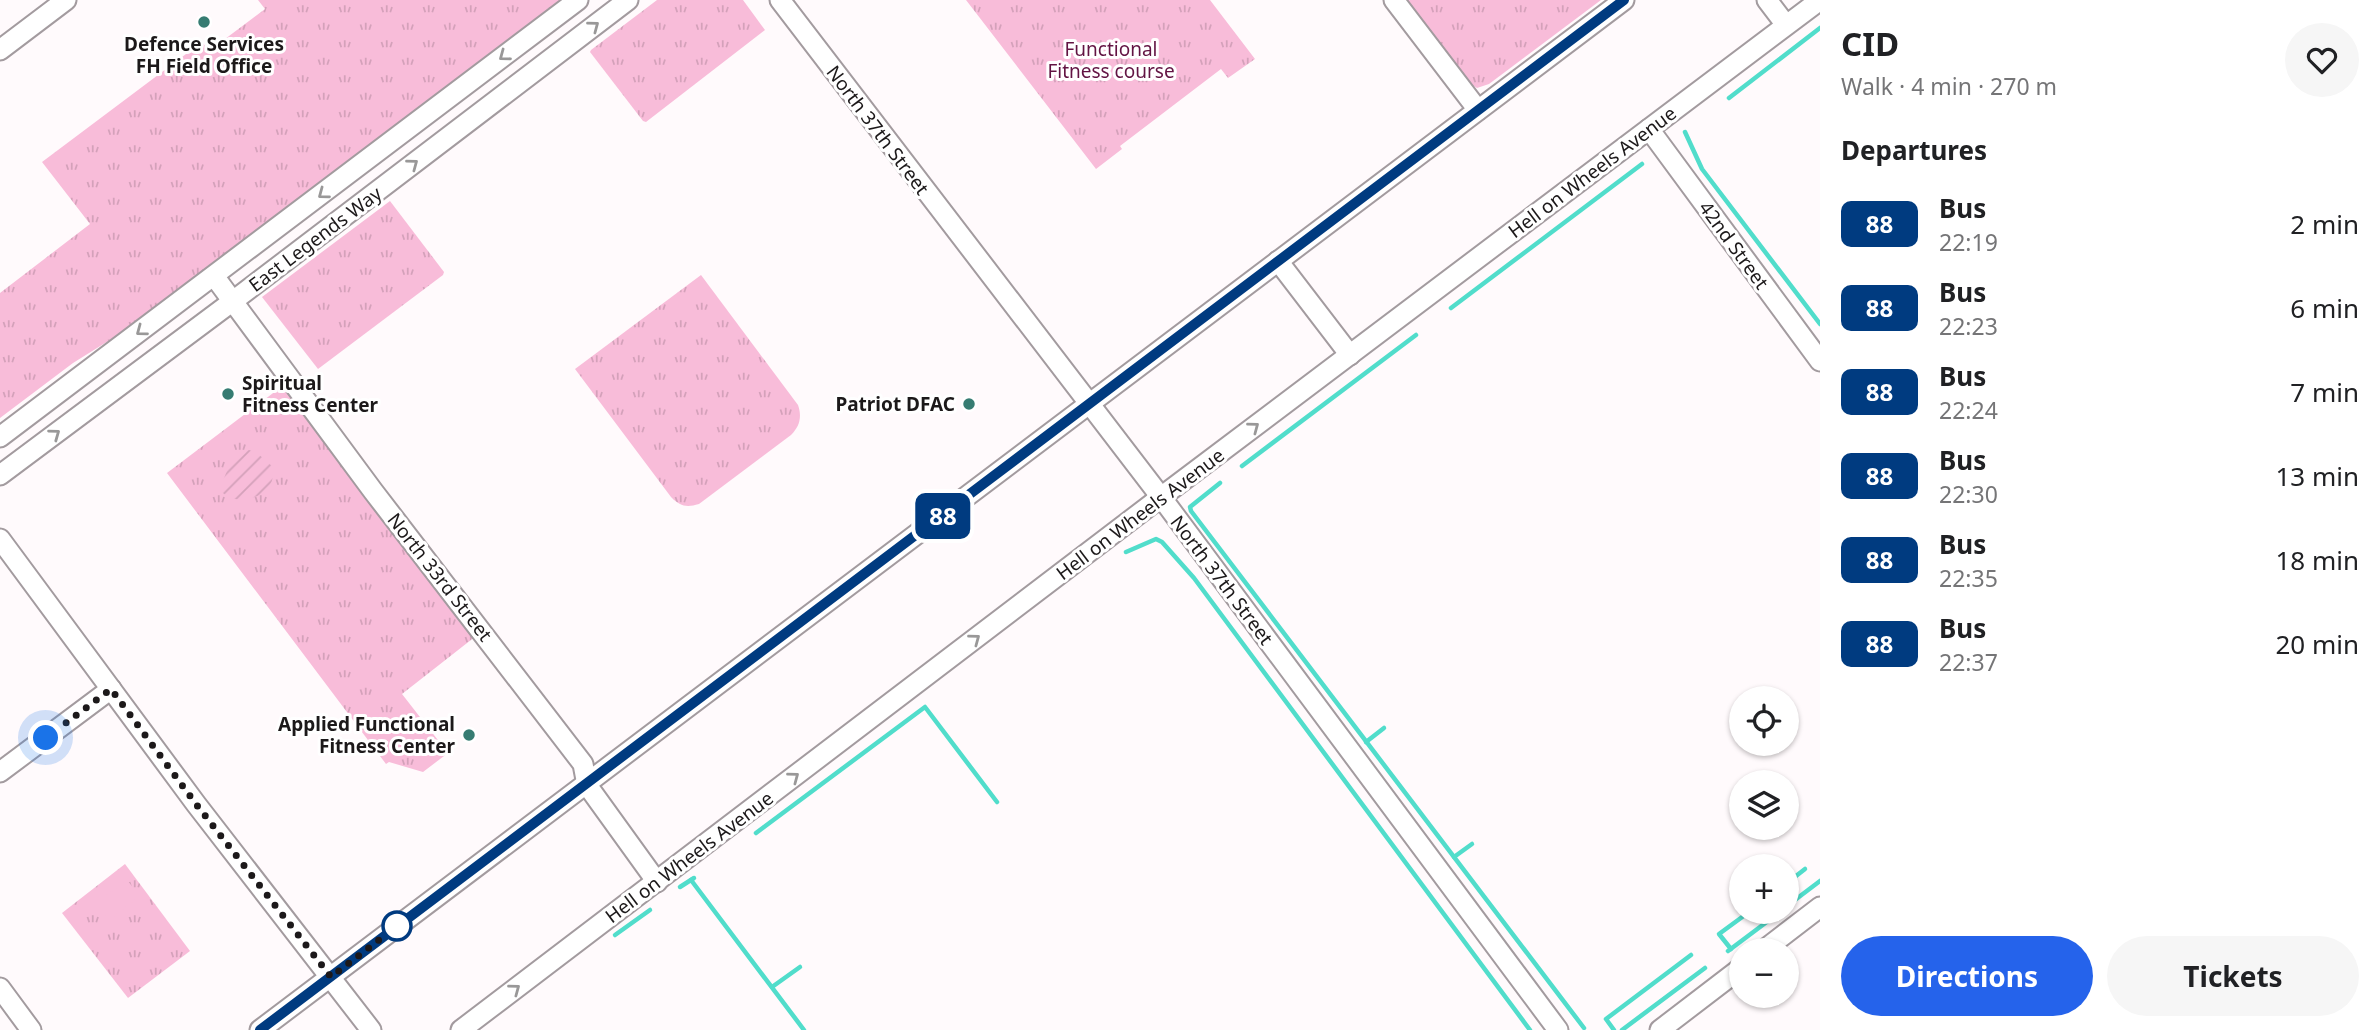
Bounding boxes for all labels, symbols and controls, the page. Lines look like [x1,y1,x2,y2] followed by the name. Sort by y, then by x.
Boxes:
[196,14,212,30] marker: Defence Services FH Field Office
[1841,21,1899,66] text: CID
[586,22,598,35] one-way arrow
[2285,23,2359,97] button: heart
[124,31,284,79] place label: Defence Services FH Field Office
[1047,36,1175,84] park label: Functional Fitness course
[499,48,511,60] one-way arrow
[821,60,935,200] street label: North 37th Street
[1841,70,2057,102] text: Walk · 4 min · 270 m
[1503,100,1681,244] street label: Hell on Wheels Avenue
[1841,132,1987,168] text: Departures
[405,160,417,173] one-way arrow
[243,180,387,298] street label: East Legends Way
[318,185,330,198] one-way arrow
[1939,190,1986,226] text: Bus
[1693,196,1775,294] street label: 42nd Street
[2290,206,2359,242] text: 2 min
[1866,207,1893,240] text: 88
[1939,226,1998,258] text: 22:19
[1939,274,1986,310] text: Bus
[2290,290,2359,326] text: 6 min
[1866,291,1893,324] text: 88
[1939,310,1998,342] text: 22:23
[136,323,149,335] one-way arrow
[1939,358,1986,394] text: Bus
[242,370,379,418] place label: Spiritual Fitness Center
[2290,374,2359,410] text: 7 min
[1866,375,1893,408] text: 88
[220,386,236,402] marker: Spiritual Fitness Center
[835,391,955,417] place label: Patriot DFAC
[1939,394,1998,426] text: 22:24
[961,396,977,412] marker: Patriot DFAC
[1246,423,1259,436] one-way arrow
[47,430,60,443] one-way arrow
[1051,442,1229,586] street label: Hell on Wheels Avenue
[1939,442,1986,478] text: Bus
[2275,458,2359,494] text: 13 min
[1866,459,1893,492] text: 88
[1939,478,1998,510] text: 22:30
[912,493,974,539] line badge: 88
[929,499,957,532] text: 88
[382,507,498,647] street label: North 33rd Street
[1165,510,1279,650] street label: North 37th Street
[1939,526,1986,562] text: Bus
[2275,542,2359,578] text: 18 min
[1866,543,1893,576] text: 88
[1939,562,1998,594] text: 22:35
[1939,610,1986,646] text: Bus
[2275,626,2359,662] text: 20 min
[1866,627,1893,660] text: 88
[967,635,980,648] one-way arrow
[1939,646,1998,678] text: 22:37
[1729,686,1799,1008] map controls
[1729,686,1799,756] button: locate
[278,711,456,759] place label: Applied Functional Fitness Center
[28,720,63,755] your location
[461,727,477,743] marker: Applied Functional Fitness Center
[1729,770,1799,840] button: layers
[786,773,799,786] one-way arrow
[600,785,778,929] street label: Hell on Wheels Avenue
[1729,854,1799,924] button: +
[382,911,412,941] unlabelled marker
[1841,936,2093,1016] button: Directions
[2107,936,2359,1016] button: Tickets
[1729,938,1799,1008] button: −
[508,984,520,997] one-way arrow

